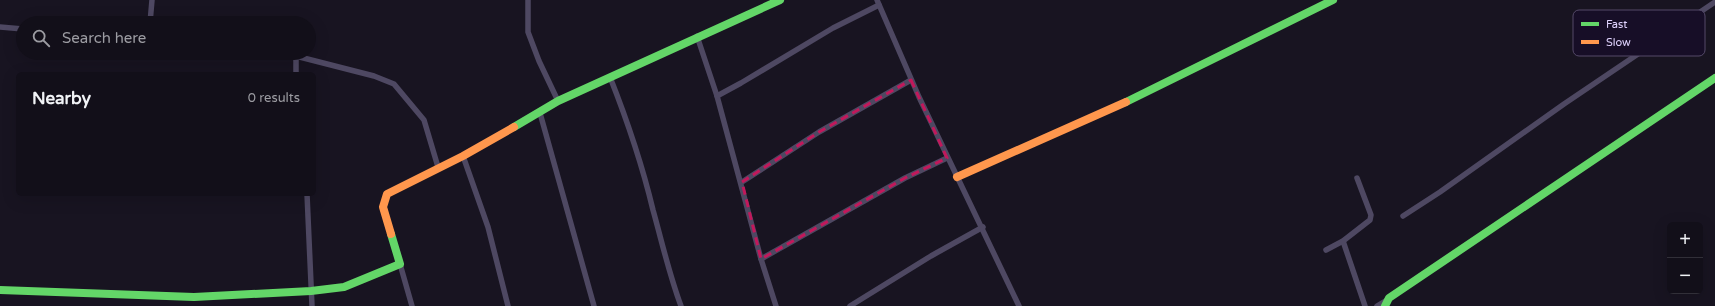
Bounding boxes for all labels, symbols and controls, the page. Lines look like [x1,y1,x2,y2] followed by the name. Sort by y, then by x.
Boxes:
[1573,10,1705,56] legend
[16,16,316,60] search box
[1606,18,1627,31] text: Fast
[30,27,52,49] icon: search
[62,29,146,47] text: Search here
[1606,36,1631,49] text: Slow
[32,88,91,109] text: Nearby
[248,90,300,106] text: 0 results
[1667,222,1703,294] map controls
[1667,222,1703,258] button: +
[1667,258,1703,294] button: −

